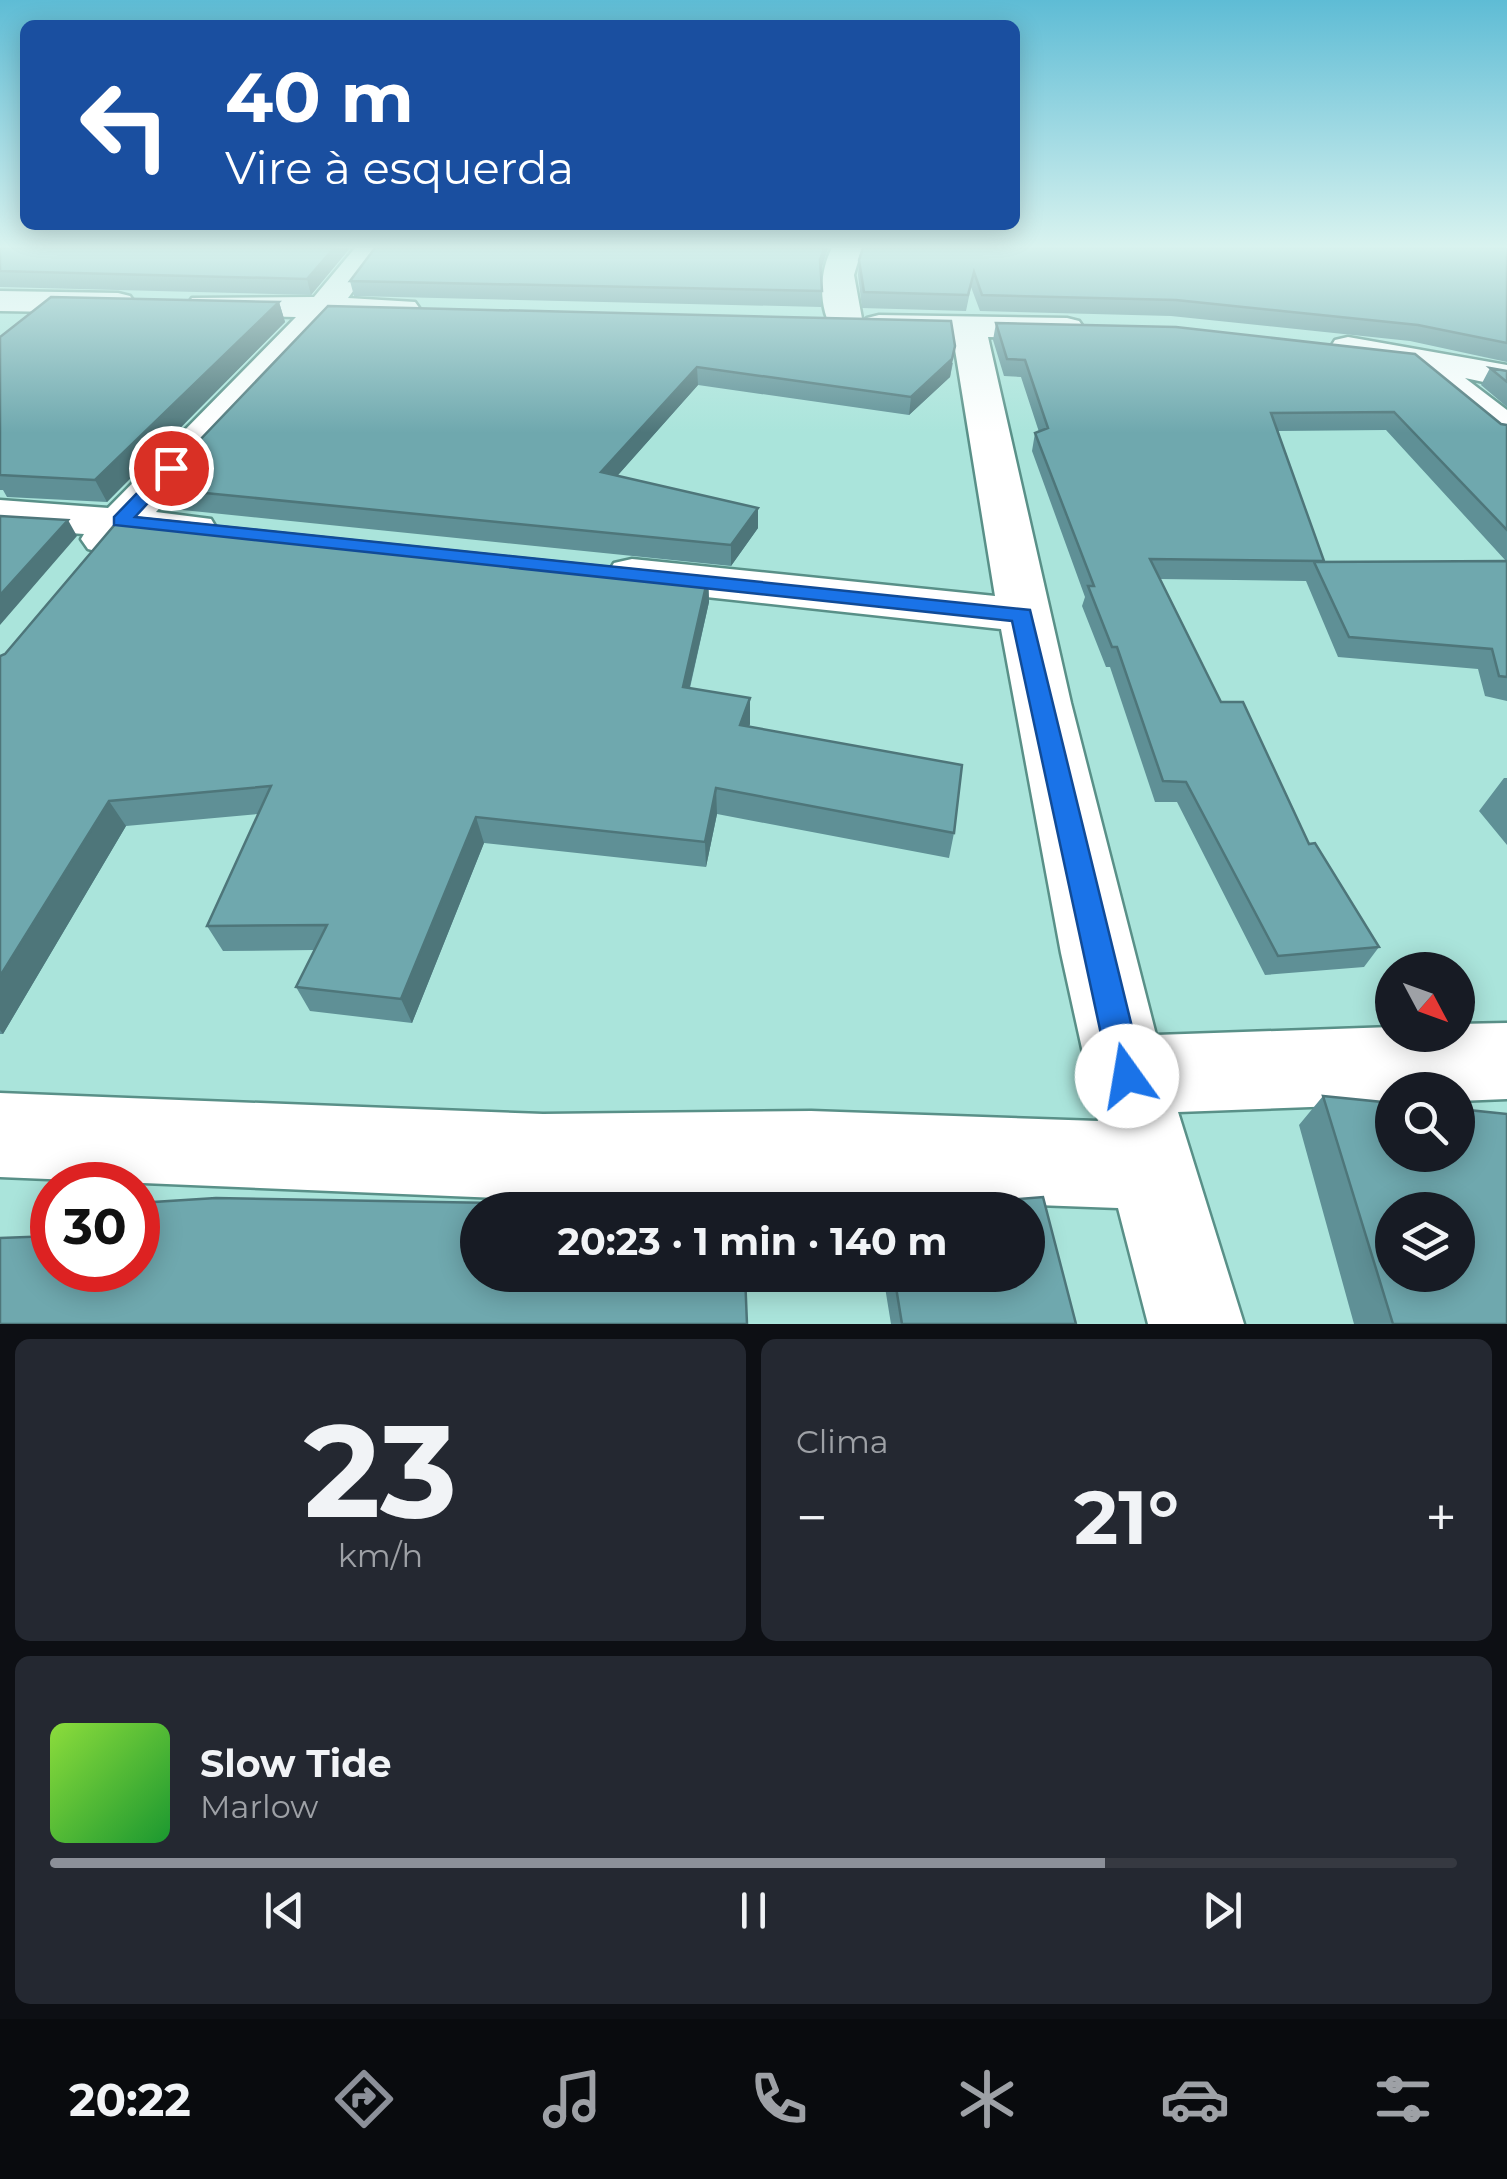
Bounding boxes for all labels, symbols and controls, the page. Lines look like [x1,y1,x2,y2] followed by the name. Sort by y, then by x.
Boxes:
[225,54,414,140] text: 40 m
[60,60,190,190] icon: left
[225,140,574,195] text: Vire à esquerda
[129,426,214,511] pin
[144,441,199,496] icon: arrive
[1375,952,1475,1052] north arrow
[1375,952,1475,1292] map controls
[1075,1024,1179,1128] position arrow
[1375,1072,1475,1172] button: search
[30,1162,160,1292] speed limit sign: 30
[1375,1192,1475,1292] button: layers
[558,1218,947,1265] text: 20:23 · 1 min · 140 m
[304,1391,457,1550] text: 23
[796,1422,889,1461] text: Clima
[1074,1471,1179,1563] text: 21°
[796,1484,828,1551] text: −
[1425,1484,1457,1551] text: +
[338,1536,423,1575] text: km/h
[200,1740,392,1787] text: Slow Tide
[200,1787,318,1826] text: Marlow
[257,1883,312,1938] icon: previous
[726,1883,781,1938] icon: pause
[1195,1883,1250,1938] icon: next
[329,2064,399,2134] icon: directions
[537,2064,607,2134] icon: music
[744,2064,814,2134] icon: phone
[952,2064,1022,2134] icon: climate
[1160,2064,1230,2134] icon: car
[1368,2064,1438,2134] icon: filters
[69,2072,191,2127] text: 20:22

